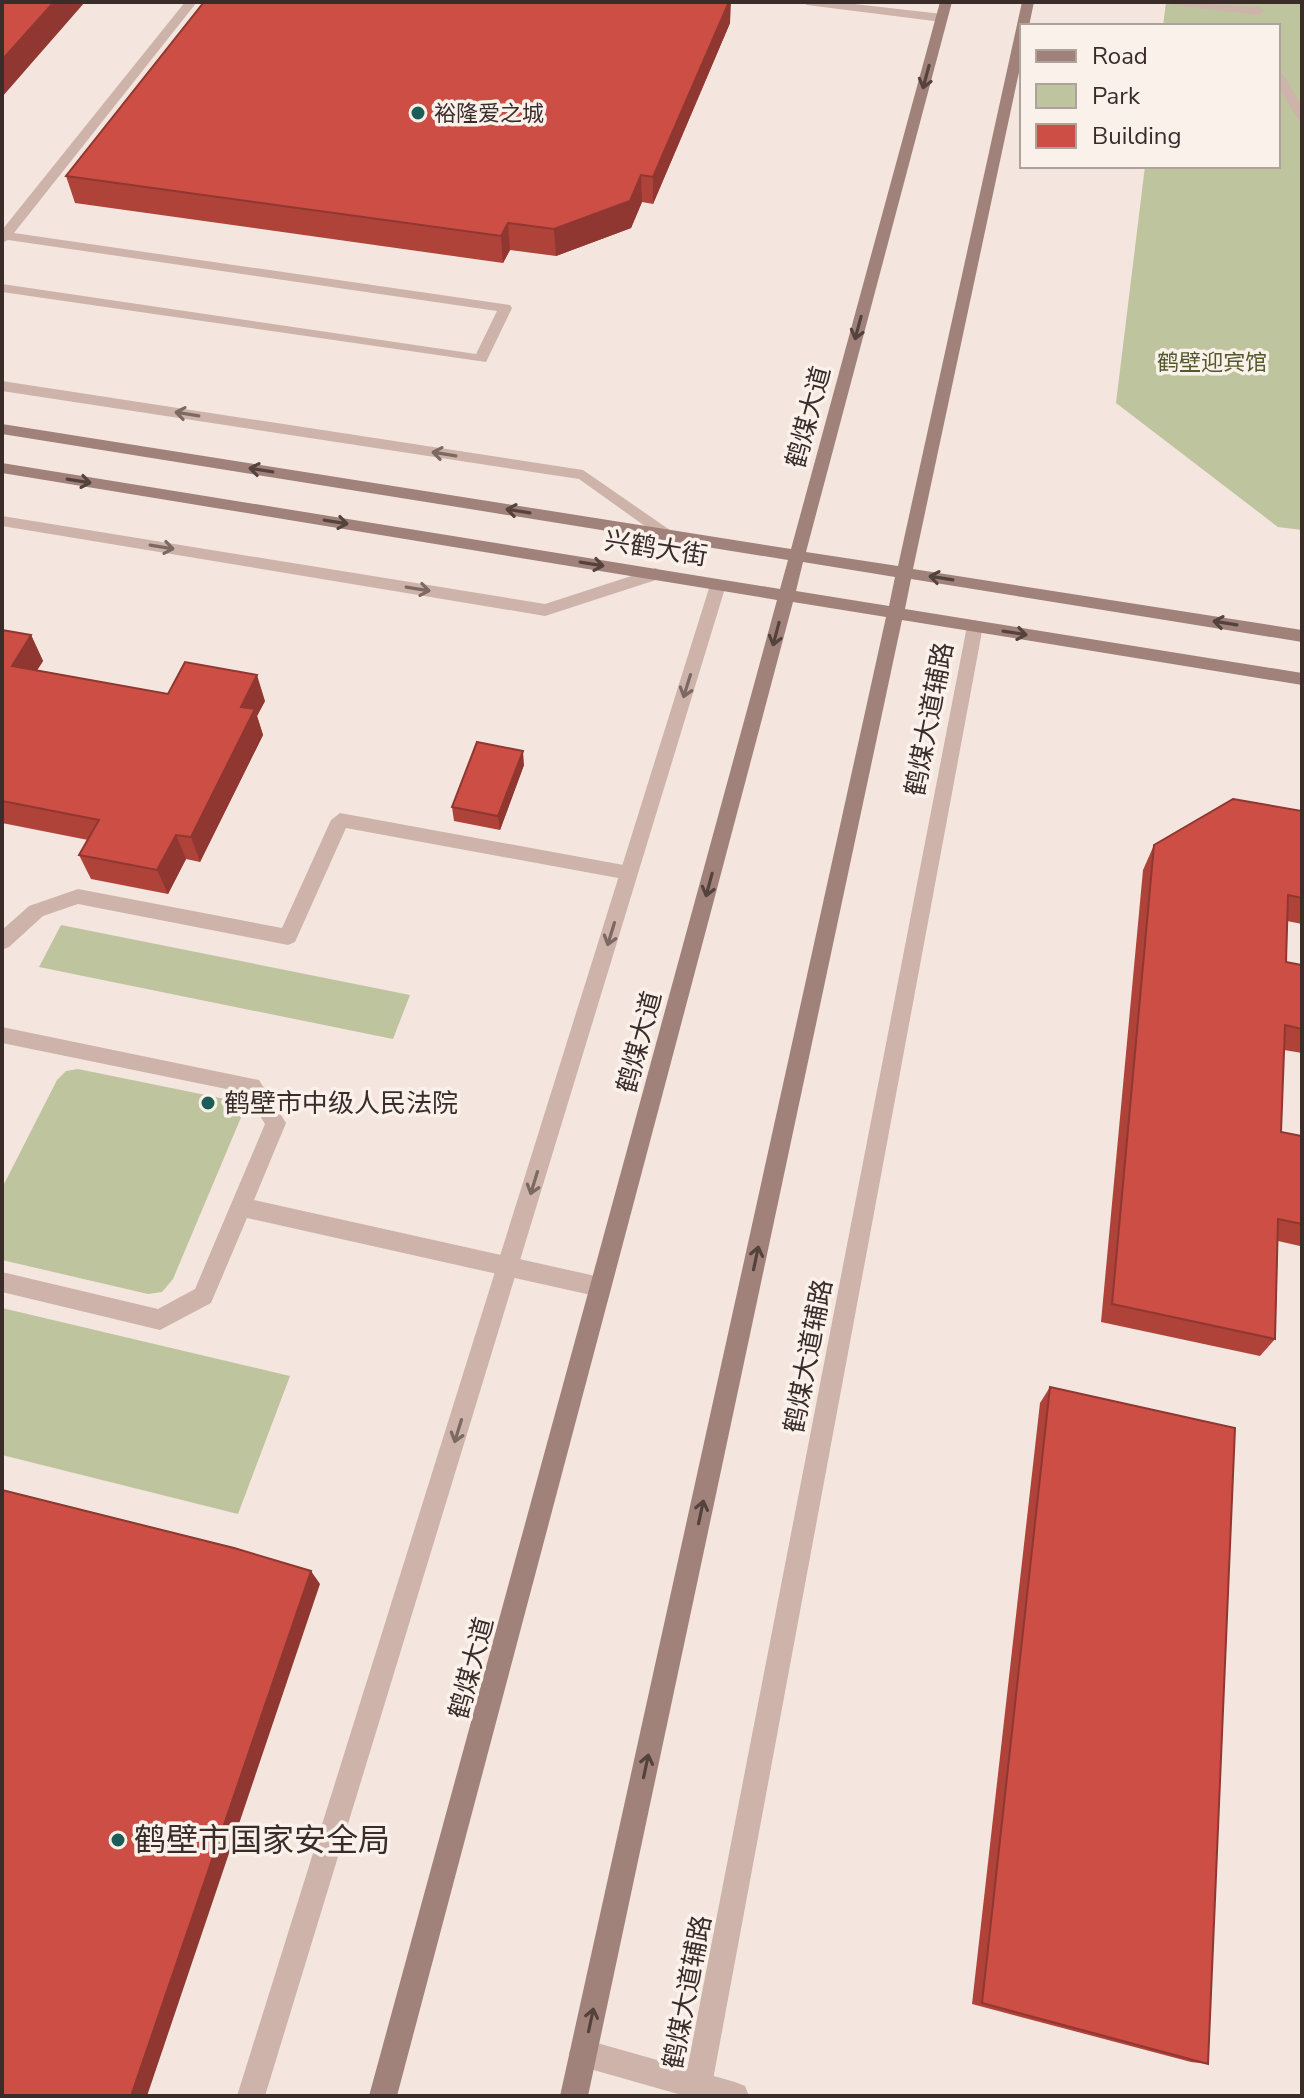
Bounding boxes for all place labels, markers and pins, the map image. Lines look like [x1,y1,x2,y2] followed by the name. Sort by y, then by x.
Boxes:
[434,99,544,129] place label: 裕隆爱之城
[409,104,427,122] marker: 裕隆爱之城
[224,1086,458,1121] place label: 鹤壁市中级人民法院
[199,1094,217,1112] marker: 鹤壁市中级人民法院
[134,1819,390,1862] place label: 鹤壁市国家安全局
[109,1831,127,1849] marker: 鹤壁市国家安全局

